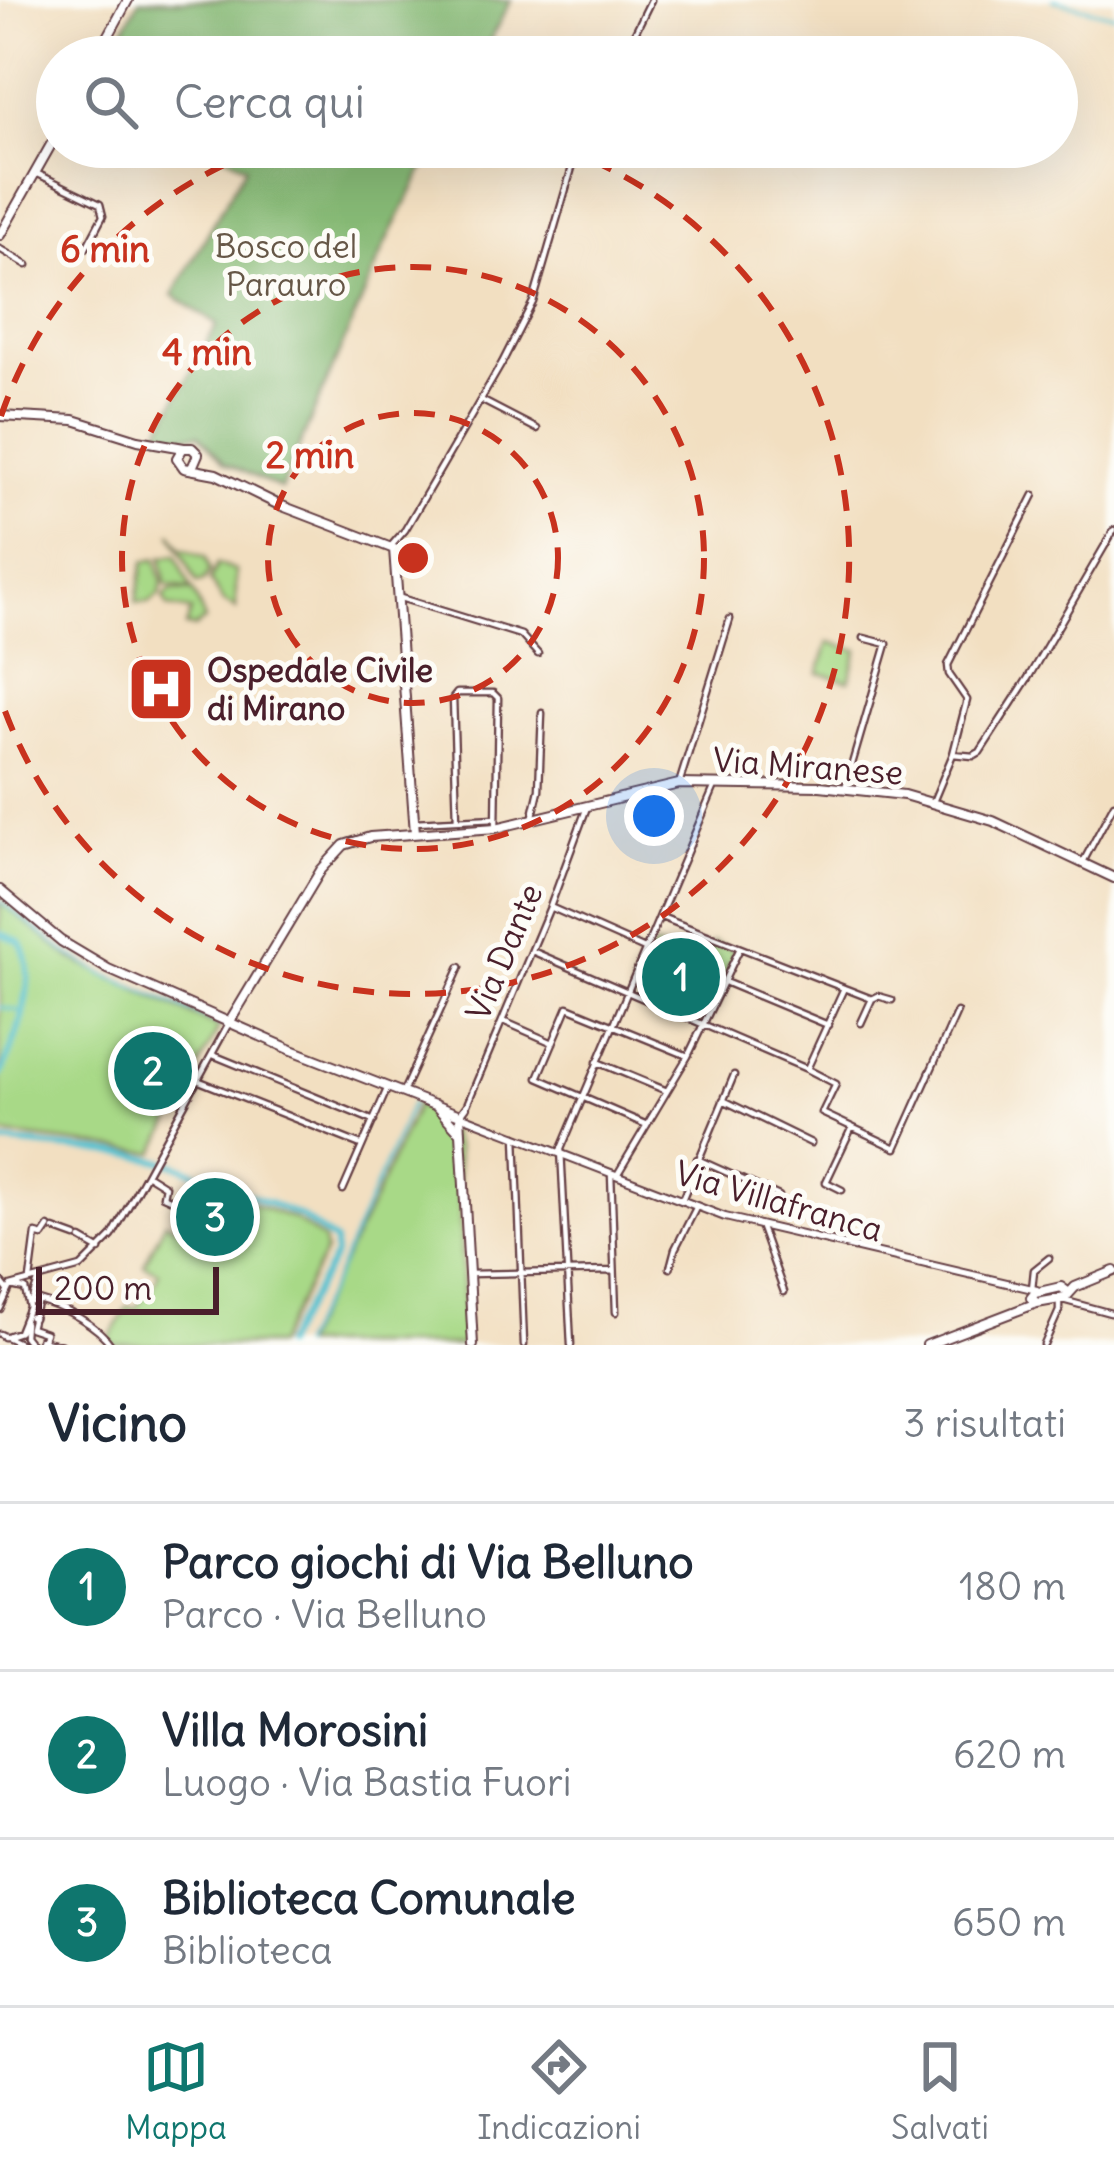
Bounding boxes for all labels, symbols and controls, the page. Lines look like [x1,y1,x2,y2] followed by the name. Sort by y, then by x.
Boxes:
[36,36,1078,168] search box
[78,69,144,135] icon: search
[174,74,365,130] text: Cerca qui
[215,225,357,305] park label: Bosco del Parauro
[60,227,150,272] text: 6 min
[162,330,252,375] text: 4 min
[266,433,355,478] text: 2 min
[392,537,434,579] centre of rings
[207,649,433,729] place label: Ospedale Civile di Mirano
[126,654,196,724] hospital icon: Ospedale Civile di Mirano
[712,738,904,794] street label: Via Miranese
[624,786,684,846] your location
[456,877,552,1027] street label: Via Dante
[642,932,720,1022] pin: 1
[114,1026,192,1116] pin: 2
[671,1151,887,1251] street label: Via Villafranca
[176,1172,254,1262] pin: 3
[36,1261,219,1314] scale bar
[54,1267,152,1309] text: 200 m
[48,1391,187,1455] text: Vicino
[903,1399,1066,1448] text: 3 risultati
[162,1534,694,1590] text: Parco giochi di Via Belluno
[79,1562,95,1611] text: 1
[959,1562,1066,1611] text: 180 m
[162,1590,487,1639] text: Parco · Via Belluno
[162,1702,428,1758] text: Villa Morosini
[76,1730,98,1779] text: 2
[953,1730,1066,1779] text: 620 m
[162,1758,572,1807] text: Luogo · Via Bastia Fuori
[162,1870,575,1926] text: Biblioteca Comunale
[76,1898,98,1947] text: 3
[952,1898,1066,1947] text: 650 m
[162,1926,332,1975] text: Biblioteca
[125,2034,227,2148] tab: Mappa
[477,2034,641,2148] tab: Indicazioni
[891,2034,989,2148] tab: Salvati

